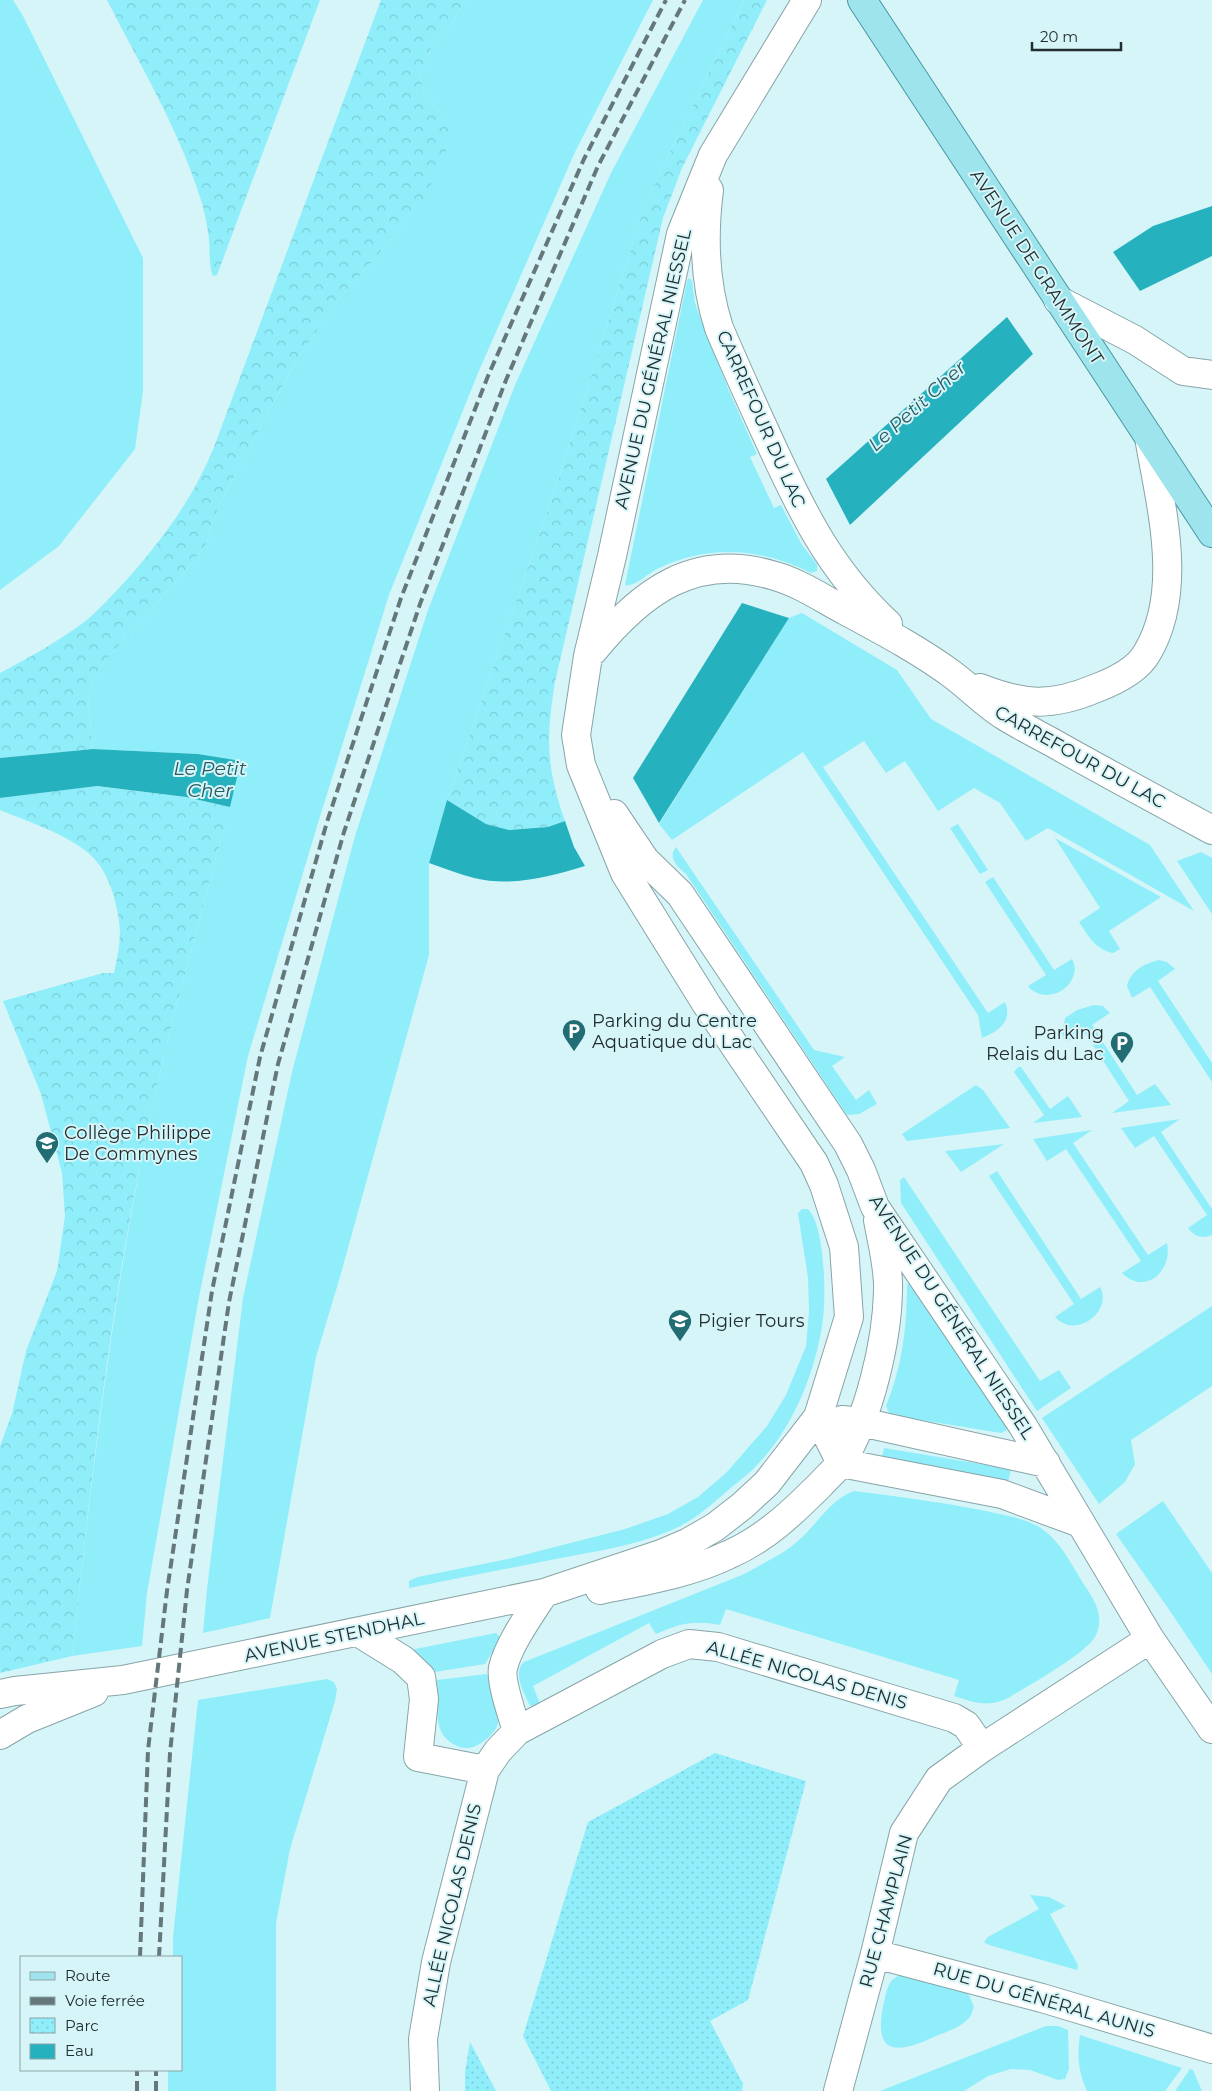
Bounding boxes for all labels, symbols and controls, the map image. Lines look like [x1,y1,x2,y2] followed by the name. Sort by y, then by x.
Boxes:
[1032,20,1121,52] scale bar
[1040,27,1078,46] text: 20 m
[966,165,1109,369] street label: AVENUE DE GRAMMONT
[610,226,696,511] street label: AVENUE DU GÉNÉRAL NIESSEL
[712,327,810,511] street label: CARREFOUR DU LAC
[863,356,971,456] water label: Le Petit Cher
[991,701,1169,813] street label: CARREFOUR DU LAC
[174,757,247,802] water label: Le Petit Cher
[592,1010,757,1053] place label: Parking du Centre Aquatique du Lac
[561,1018,587,1052] parking icon: Parking du Centre Aquatique du Lac
[986,1022,1104,1065] place label: Parking Relais du Lac
[1109,1030,1135,1064] parking icon: Parking Relais du Lac
[64,1122,211,1165] place label: Collège Philippe De Commynes
[34,1130,60,1164] school or university icon: Collège Philippe De Commynes
[865,1191,1040,1444] street label: AVENUE DU GÉNÉRAL NIESSEL
[667,1308,693,1342] school or university icon: Pigier Tours
[698,1310,805,1332] place label: Pigier Tours
[242,1607,426,1667] street label: AVENUE STENDHAL
[704,1636,910,1714] street label: ALLÉE NICOLAS DENIS
[418,1801,486,2009] street label: ALLÉE NICOLAS DENIS
[855,1832,917,1990] street label: RUE CHAMPLAIN
[20,1956,182,2071] legend
[931,1958,1157,2042] street label: RUE DU GÉNÉRAL AUNIS
[65,1966,110,1985] text: Route
[65,1991,145,2010] text: Voie ferrée
[65,2016,99,2035] text: Parc
[65,2041,94,2060] text: Eau

